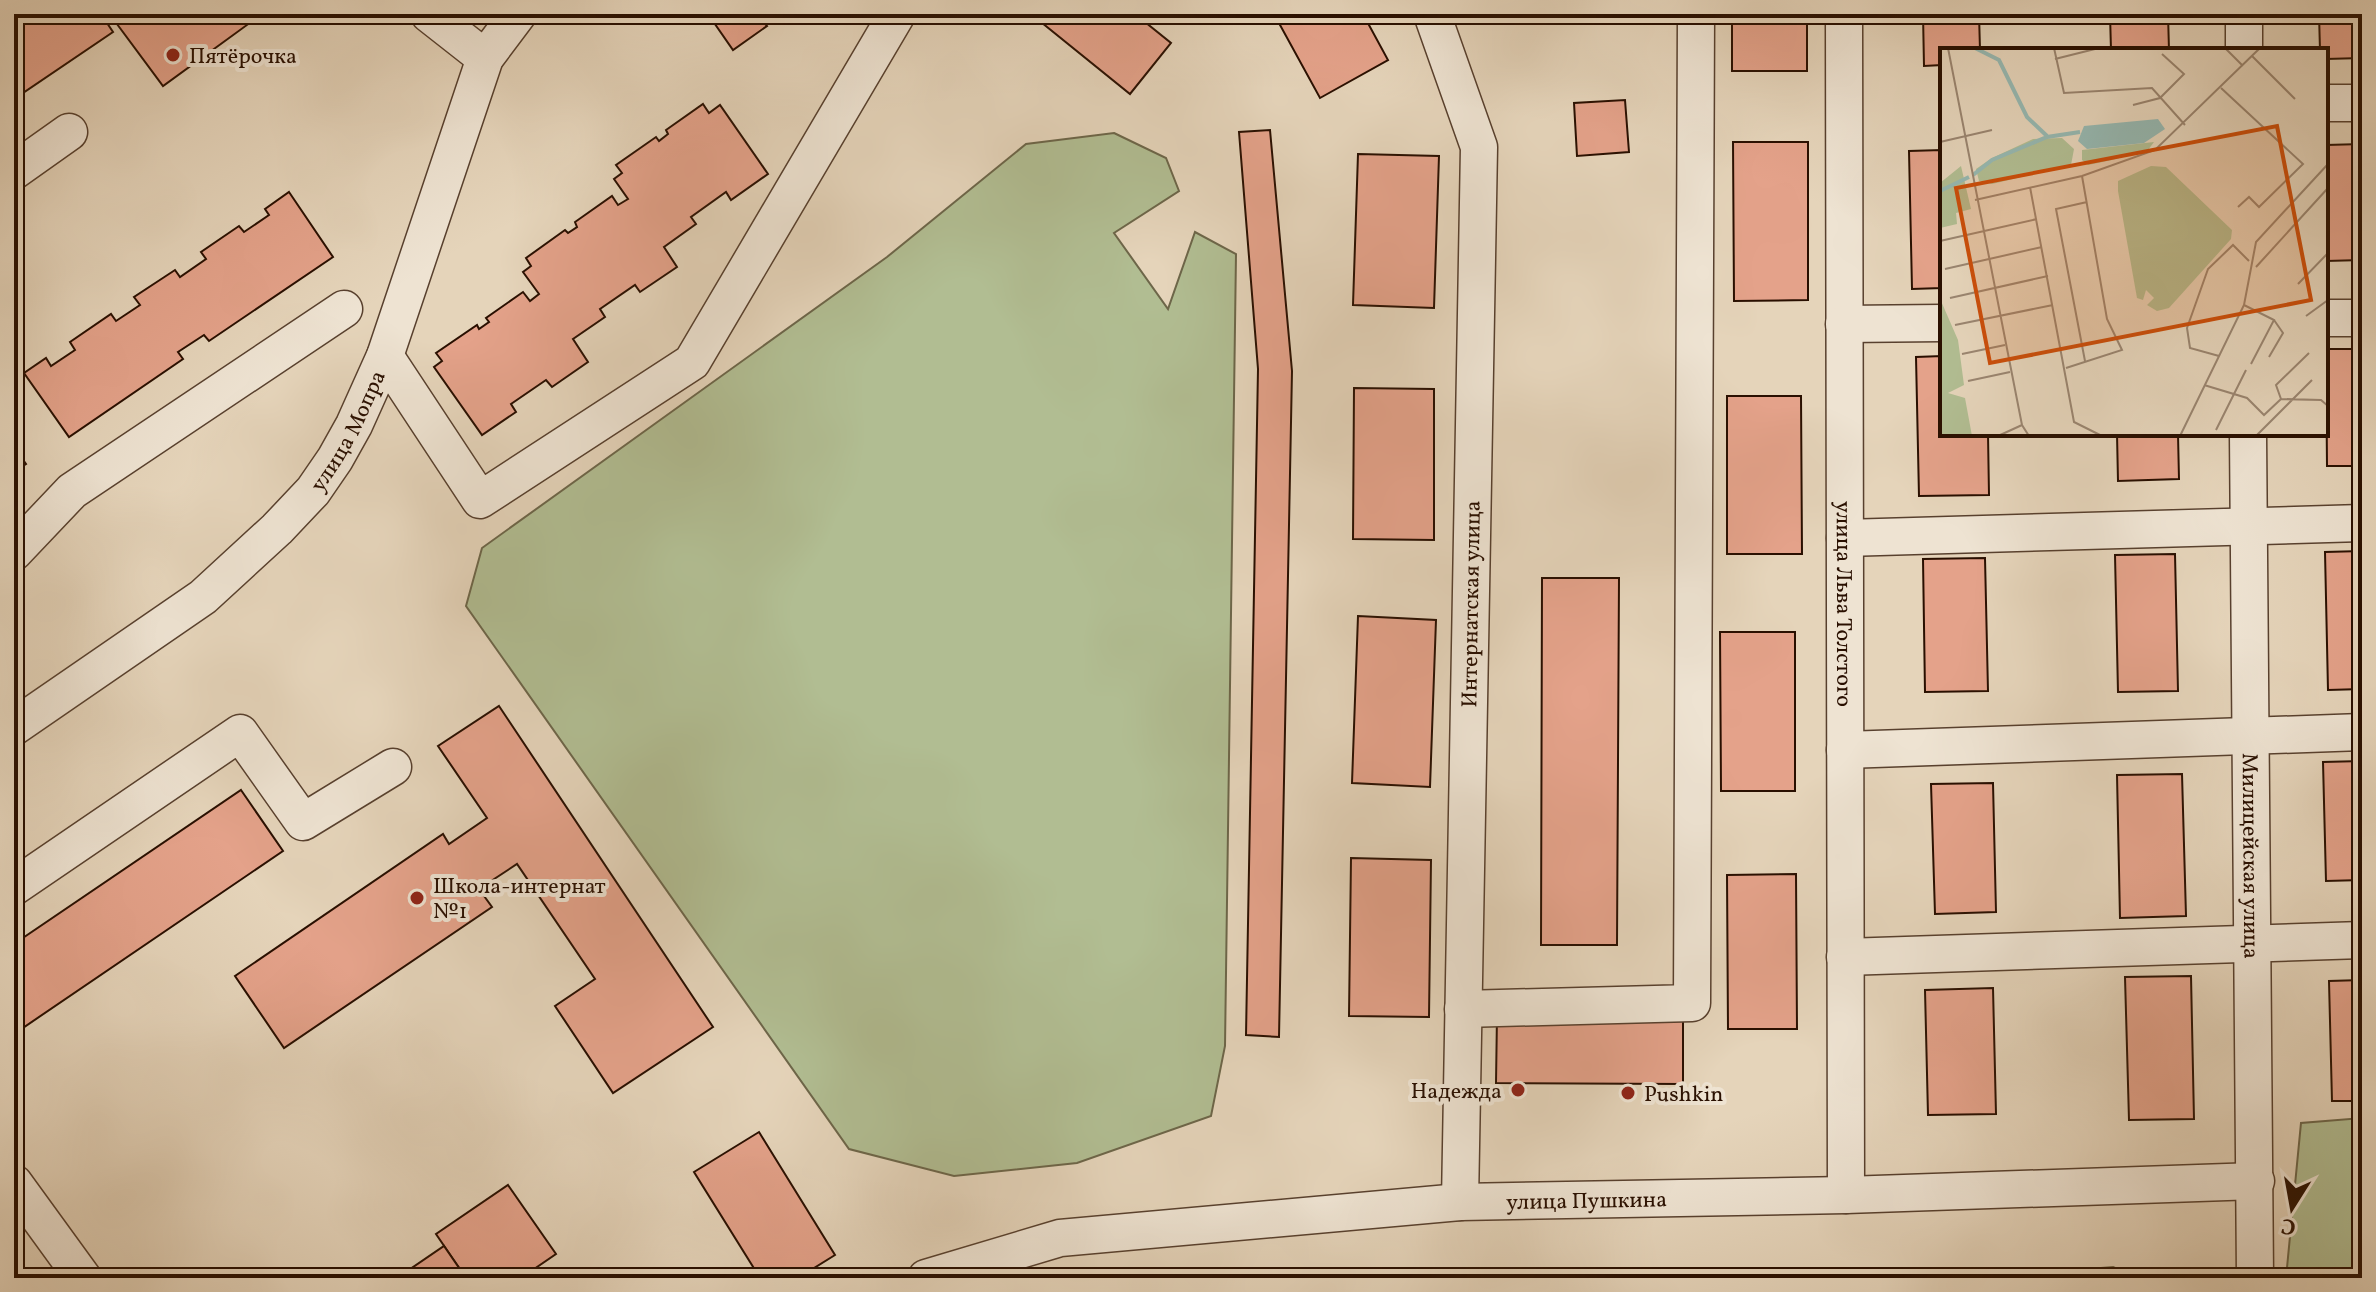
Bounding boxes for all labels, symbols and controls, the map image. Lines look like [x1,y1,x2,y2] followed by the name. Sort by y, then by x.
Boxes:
[189,42,297,73] place label: Пятёрочка
[164,46,182,64] marker: Пятёрочка
[1940,48,2328,436] inset map
[304,366,395,499] street label: улица Мопра
[1455,500,1490,708] street label: Интернатская улица
[1827,501,1858,707] street label: улица Льва Толстого
[2233,753,2265,959] street label: Милицейская улица
[433,872,606,928] place label: Школа-интернат №1
[408,889,426,907] marker: Школа-интернат №1
[1411,1077,1502,1108] place label: Надежда
[1644,1080,1723,1111] place label: Pushkin
[1509,1081,1527,1099] marker: Надежда
[1619,1084,1637,1102] marker: Pushkin
[2252,1168,2332,1248] north arrow
[1506,1185,1667,1219] street label: улица Пушкина
[2279,1209,2299,1242] text: С

